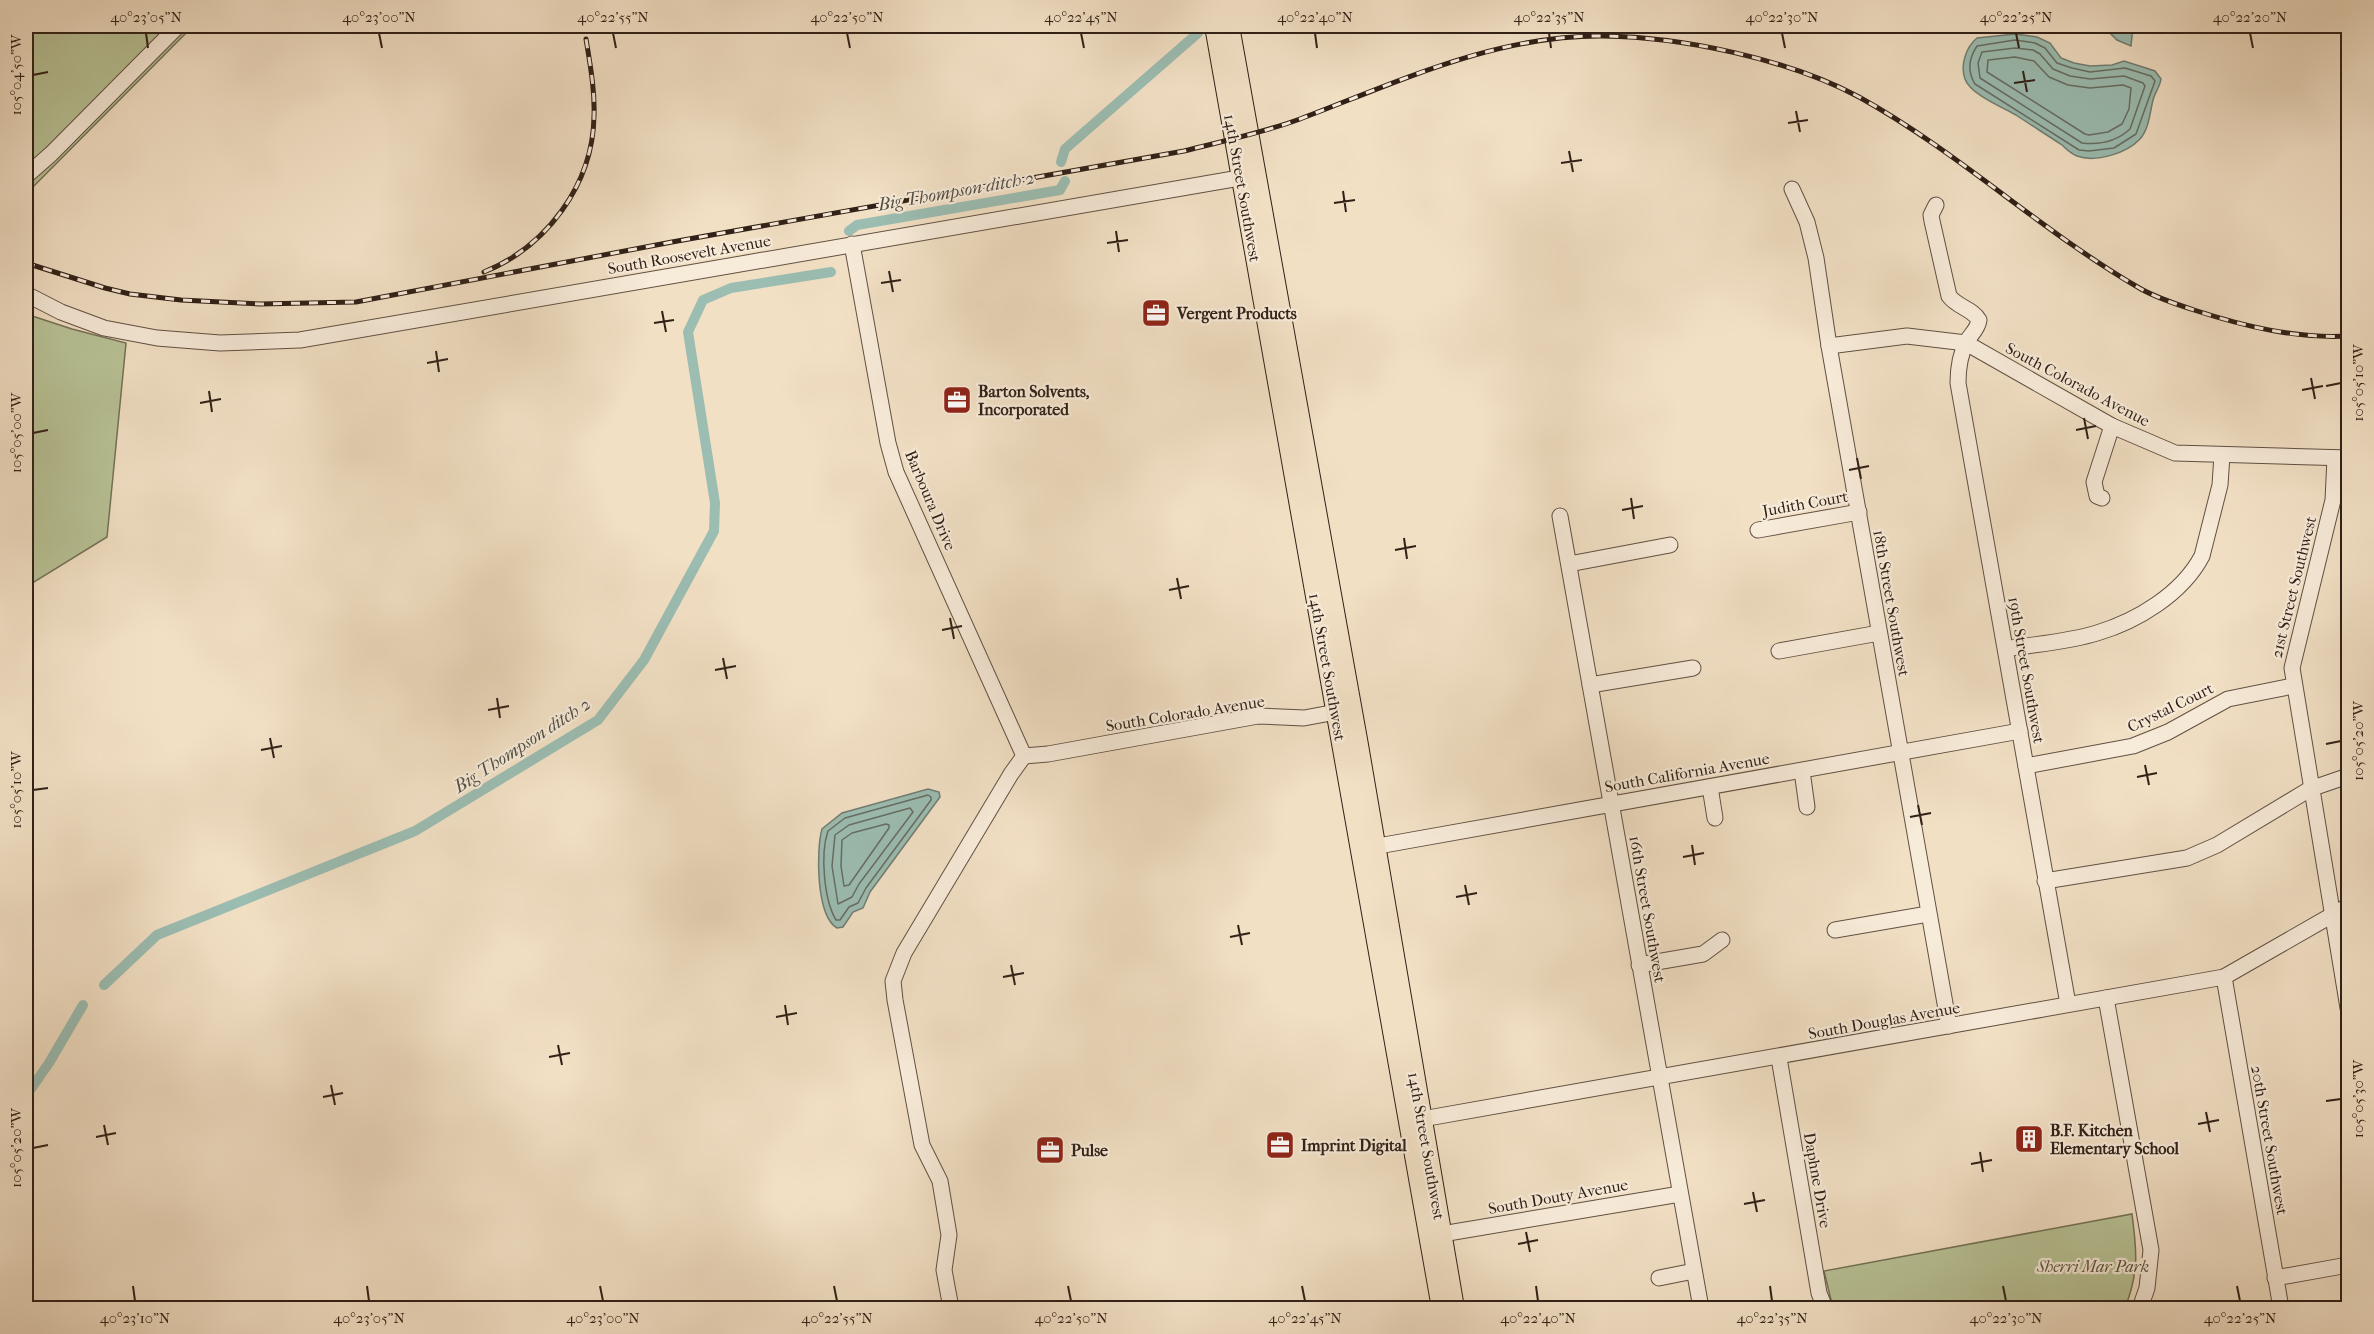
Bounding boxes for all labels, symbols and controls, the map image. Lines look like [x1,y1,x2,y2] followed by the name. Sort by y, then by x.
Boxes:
[110,8,182,26] text: 40°23'05"N
[342,8,416,26] text: 40°23'00"N
[577,8,649,26] text: 40°22'55"N
[810,8,884,26] text: 40°22'50"N
[1044,8,1118,26] text: 40°22'45"N
[1277,8,1353,26] text: 40°22'40"N
[1513,8,1585,26] text: 40°22'35"N
[1746,8,1819,26] text: 40°22'30"N
[1980,8,2053,26] text: 40°22'25"N
[2213,8,2288,26] text: 40°22'20"N
[7,33,25,115] text: 105°04'50"W
[1220,113,1265,264] street label: 14th Street Southwest
[875,167,1036,216] water label: Big Thompson ditch 2
[606,231,772,278] street label: South Roosevelt Avenue
[1140,297,1172,329] office icon: Vergent Products
[1176,304,1297,324] place label: Vergent Products
[2002,338,2153,431] street label: South Colorado Avenue
[2349,343,2367,422] text: 105°05'10"W
[978,382,1089,420] place label: Barton Solvents, Incorporated
[941,384,973,416] office icon: Barton Solvents, Incorporated
[7,391,25,473] text: 105°05'00"W
[901,447,960,553] street label: Barboura Drive
[1759,487,1850,521] street label: Judith Court
[2267,514,2320,660] street label: 21st Street Southwest
[1869,528,1914,678] street label: 18th Street Southwest
[1305,592,1350,743] street label: 14th Street Southwest
[2004,595,2049,745] street label: 19th Street Southwest
[2124,678,2217,736] street label: Crystal Court
[1104,692,1266,735] street label: South Colorado Avenue
[449,693,594,798] water label: Big Thompson ditch 2
[2349,700,2367,781] text: 105°05'20"W
[1603,749,1771,796] street label: South California Avenue
[7,750,25,829] text: 105°05'10"W
[1625,834,1670,984] street label: 16th Street Southwest
[1807,998,1962,1043] street label: South Douglas Avenue
[2349,1058,2367,1138] text: 105°05'30"W
[2247,1064,2292,1217] street label: 20th Street Southwest
[1404,1071,1449,1222] street label: 14th Street Southwest
[7,1107,25,1188] text: 105°05'20"W
[2050,1121,2179,1159] place label: B.F. Kitchen Elementary School
[2013,1123,2045,1155] building icon: B.F. Kitchen Elementary School
[1264,1129,1296,1161] office icon: Imprint Digital
[1800,1131,1835,1229] street label: Daphne Drive
[1034,1134,1066,1166] office icon: Pulse
[1301,1136,1407,1156] place label: Imprint Digital
[1071,1141,1108,1160] place label: Pulse
[1487,1175,1630,1218] street label: South Douty Avenue
[2036,1257,2149,1276] park label: Sherri Mar Park
[100,1309,171,1327] text: 40°23'10"N
[333,1309,405,1327] text: 40°23'05"N
[566,1309,640,1327] text: 40°23'00"N
[801,1309,873,1327] text: 40°22'55"N
[1034,1309,1108,1327] text: 40°22'50"N
[1268,1309,1342,1327] text: 40°22'45"N
[1500,1309,1576,1327] text: 40°22'40"N
[1736,1309,1808,1327] text: 40°22'35"N
[1970,1309,2043,1327] text: 40°22'30"N
[2204,1309,2277,1327] text: 40°22'25"N

